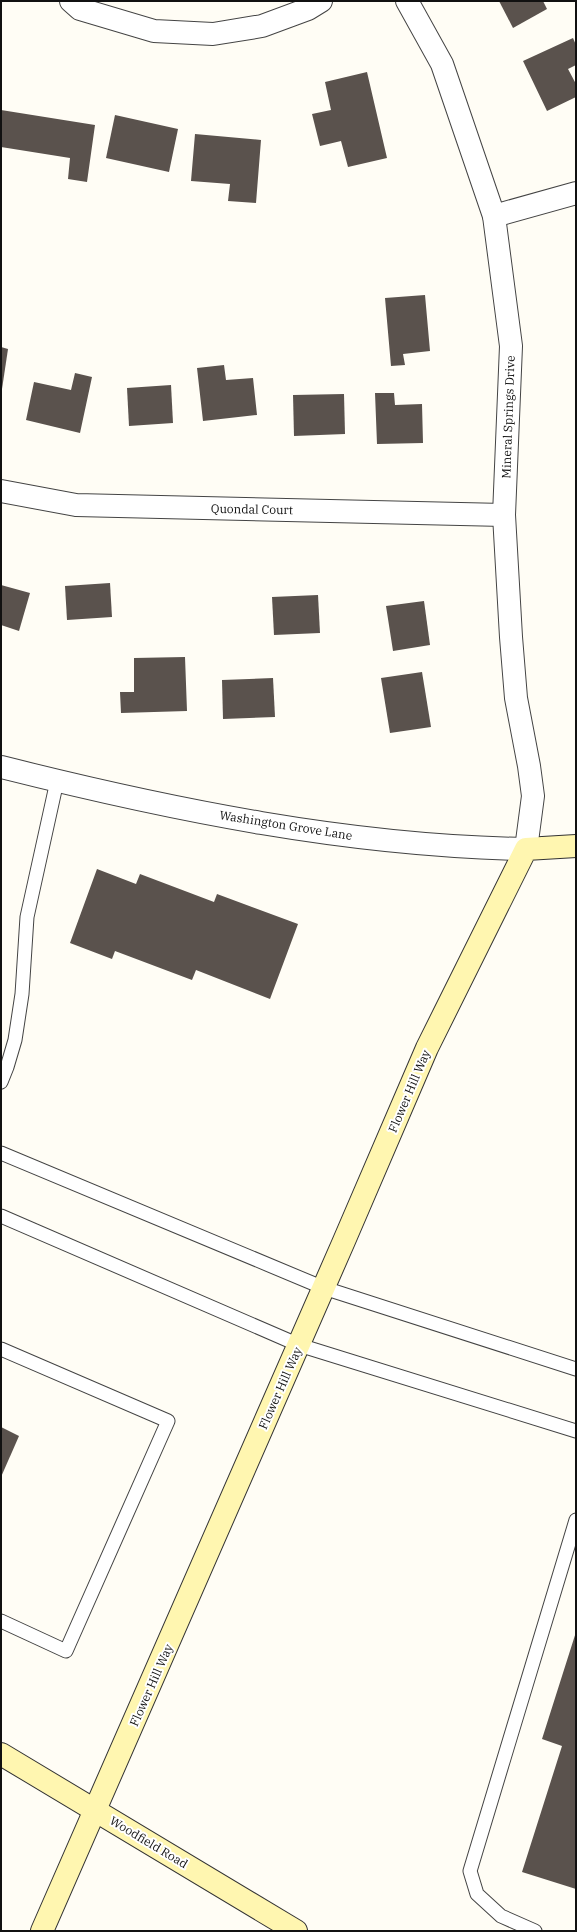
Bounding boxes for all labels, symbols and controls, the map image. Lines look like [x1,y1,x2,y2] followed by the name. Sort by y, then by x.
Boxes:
[498,355,518,479] street label: Mineral Springs Drive
[211,501,293,517] street label: Quondal Court
[219,807,353,843] street label: Washington Grove Lane
[385,1047,433,1135] street label: Flower Hill Way
[255,1344,305,1431] street label: Flower Hill Way
[126,1641,176,1728] street label: Flower Hill Way
[107,1813,191,1871] street label: Woodfield Road

